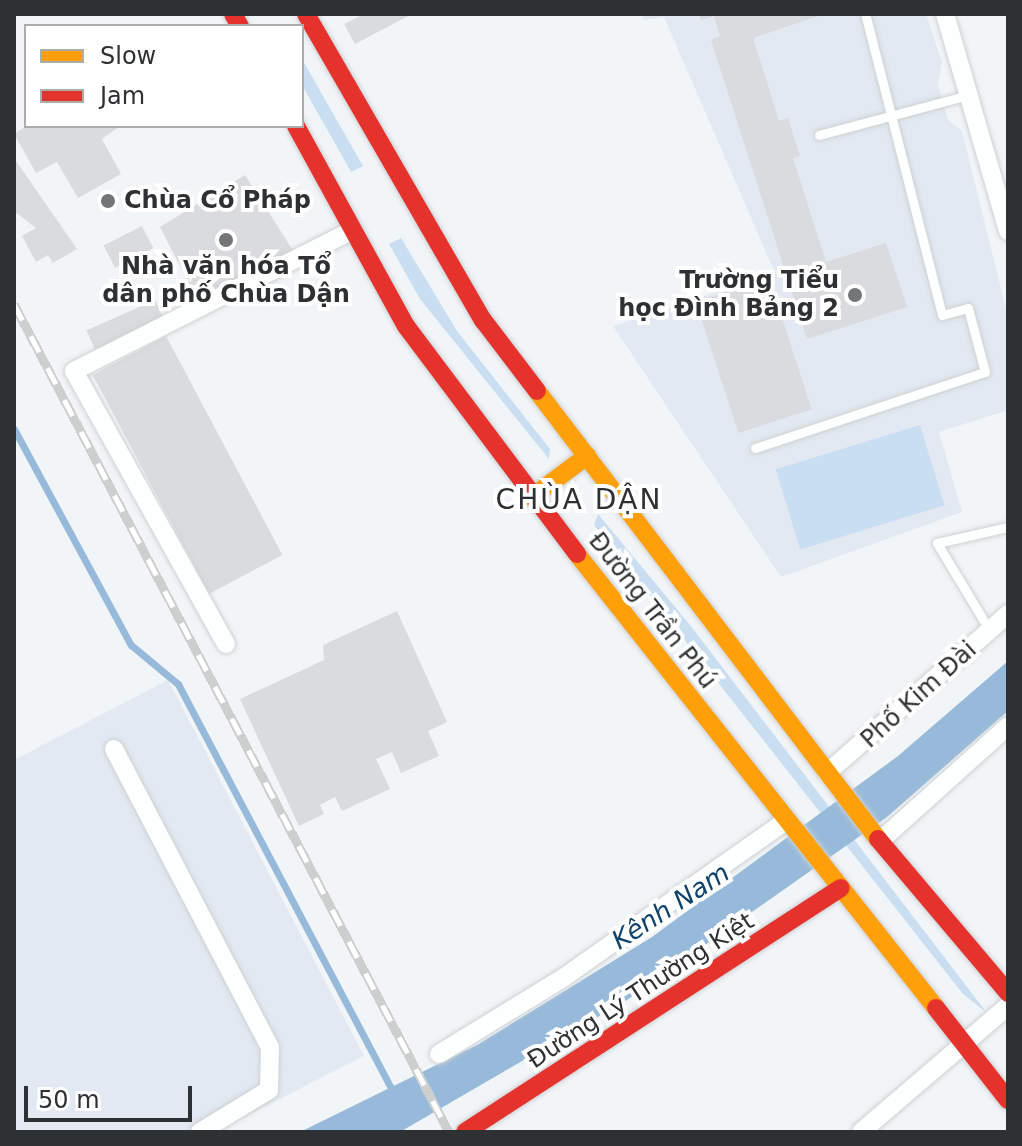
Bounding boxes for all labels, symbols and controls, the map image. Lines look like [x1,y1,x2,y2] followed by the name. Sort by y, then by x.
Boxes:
[24,24,304,128] legend
[100,42,156,70] text: Slow
[100,82,145,110] text: Jam
[124,187,311,215] place label: Chùa Cổ Pháp
[99,192,117,210] marker: Chùa Cổ Pháp
[217,231,235,249] marker: Nhà văn hóa Tổ dân phố Chùa Dận
[102,253,350,309] place label: Nhà văn hóa Tổ dân phố Chùa Dận
[618,267,839,323] place label: Trường Tiểu học Đình Bảng 2
[846,286,864,304] marker: Trường Tiểu học Đình Bảng 2
[496,483,662,517] district label: CHÙA DẬN
[582,527,722,695] street label: Đường Trần Phú
[855,636,983,754] street label: Phố Kim Đài
[606,857,736,957] water label: Kênh Nam
[522,907,760,1075] street label: Đường Lý Thường Kiệt
[28,1070,196,1120] scale bar
[38,1086,100,1114] text: 50 m

